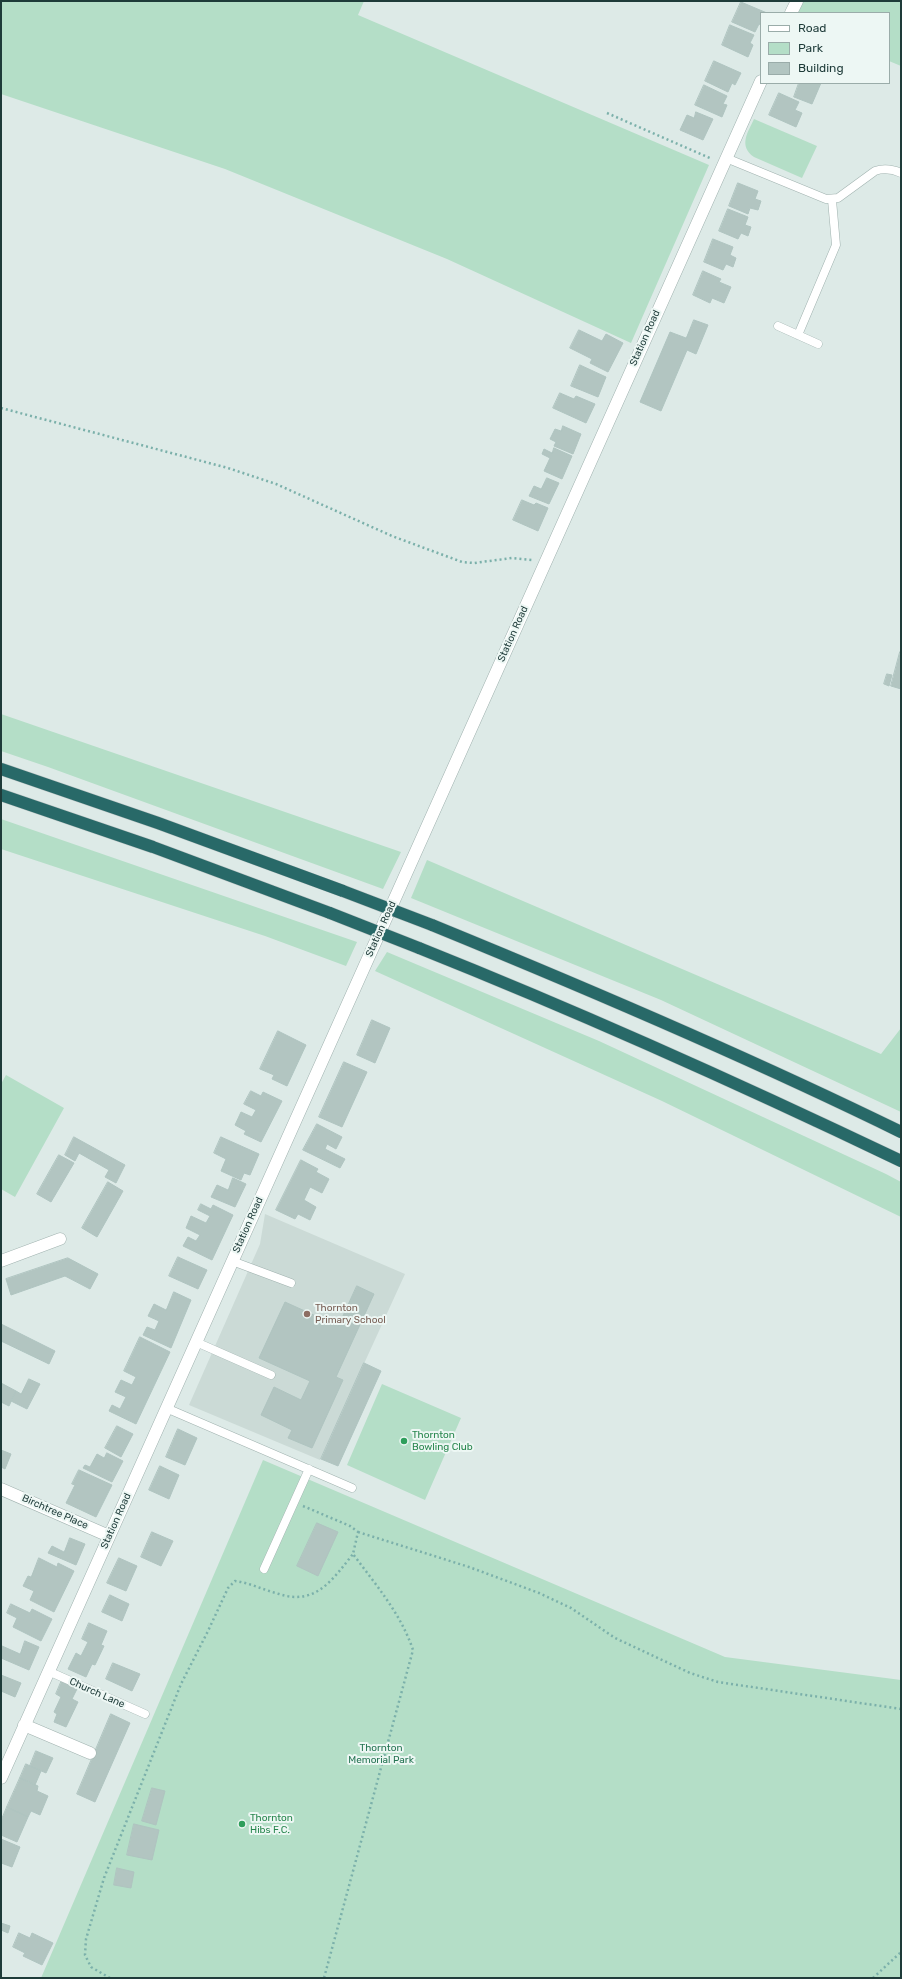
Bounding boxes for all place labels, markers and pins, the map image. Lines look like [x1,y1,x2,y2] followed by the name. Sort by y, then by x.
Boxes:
[315,1302,386,1326] place label: Thornton Primary School
[302,1309,312,1319] marker: Thornton Primary School
[412,1429,473,1452] place label: Thornton Bowling Club
[399,1436,409,1446] marker: Thornton Bowling Club
[250,1812,293,1836] place label: Thornton Hibs F.C.
[237,1819,247,1829] marker: Thornton Hibs F.C.

